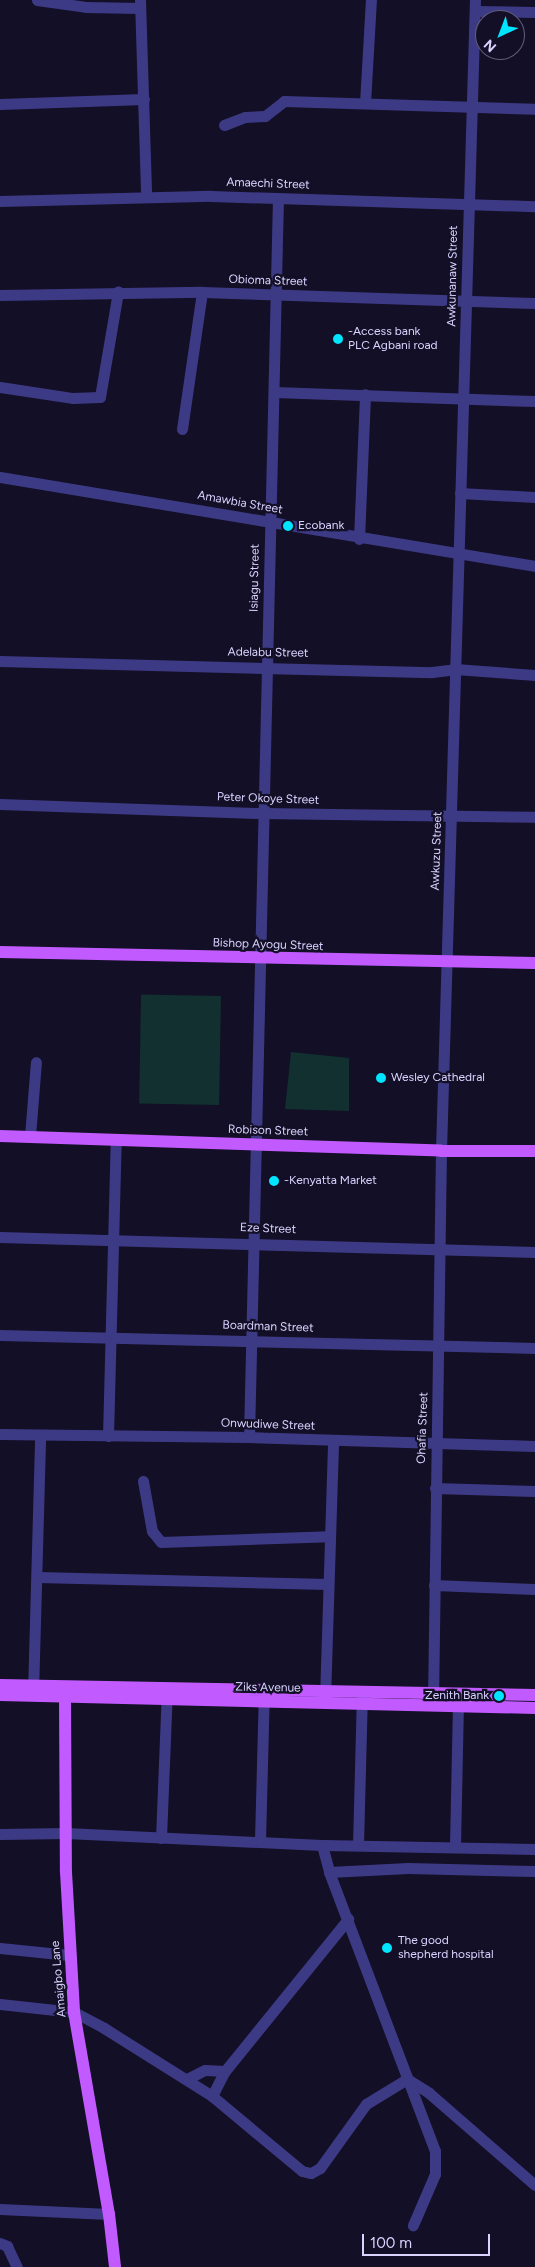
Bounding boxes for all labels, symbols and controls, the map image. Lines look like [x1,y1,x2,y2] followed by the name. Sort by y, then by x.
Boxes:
[475,10,525,60] north arrow
[480,36,500,56] text: N
[226,175,310,193] street label: Amaechi Street
[445,225,461,327] street label: Awkunanaw Street
[228,272,308,290] street label: Obioma Street
[348,325,438,353] place label: -Access bank PLC Agbani road
[332,333,344,345] marker: -Access bank PLC Agbani road
[196,488,284,518] street label: Amawbia Street
[298,519,344,533] place label: Ecobank
[282,520,294,532] marker: Ecobank
[247,544,263,612] street label: Isiagu Street
[228,645,308,661] street label: Adelabu Street
[217,790,319,808] street label: Peter Okoye Street
[428,811,446,891] street label: Awkuzu Street
[212,936,324,954] street label: Bishop Ayogu Street
[391,1071,485,1085] place label: Wesley Cathedral
[375,1072,387,1084] marker: Wesley Cathedral
[228,1122,308,1140] street label: Robison Street
[284,1174,377,1188] place label: -Kenyatta Market
[268,1175,280,1187] marker: -Kenyatta Market
[240,1221,296,1237] street label: Eze Street
[222,1318,314,1336] street label: Boardman Street
[415,1392,431,1464] street label: Ohafia Street
[221,1416,315,1434] street label: Onwudiwe Street
[235,1680,301,1696] street label: Ziks Avenue
[425,1689,489,1703] place label: Zenith Bank
[493,1690,505,1702] marker: Zenith Bank
[398,1934,494,1962] place label: The good shepherd hospital
[48,1940,70,2018] street label: Amaigbo Lane
[380,1941,394,1955] marker: The good shepherd hospital
[365,2224,492,2256] scale bar
[370,2234,412,2252] text: 100 m

